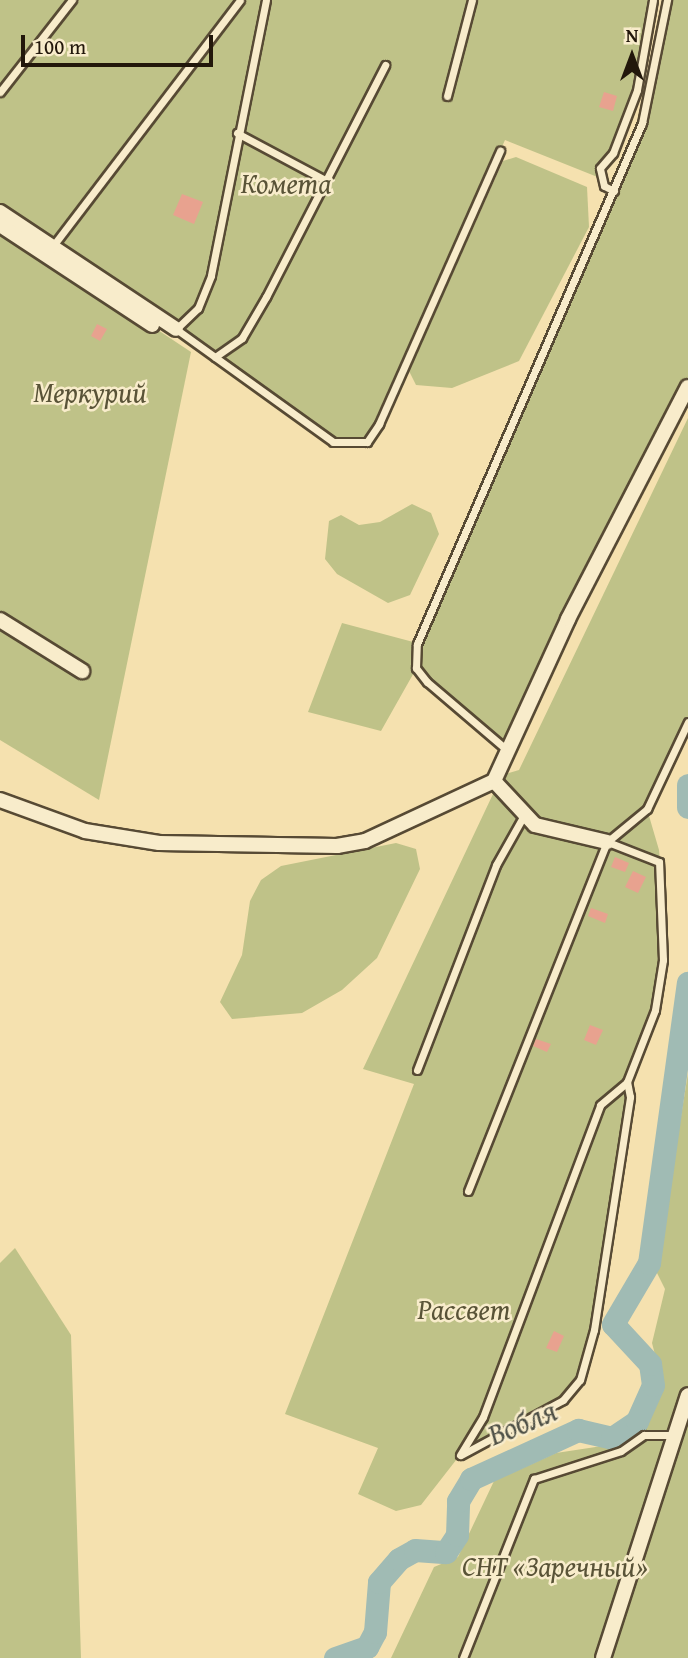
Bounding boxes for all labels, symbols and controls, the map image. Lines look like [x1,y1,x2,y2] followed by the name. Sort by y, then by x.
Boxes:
[24,21,217,65] scale bar
[597,21,667,91] north arrow
[626,21,638,49] text: N
[34,31,86,62] text: 100 m
[241,166,331,200] park label: Комета
[33,375,147,409] park label: Меркурий
[418,1292,510,1326] park label: Рассвет
[482,1392,562,1452] water label: Вобля
[462,1549,648,1583] park label: СНТ «Заречный»

